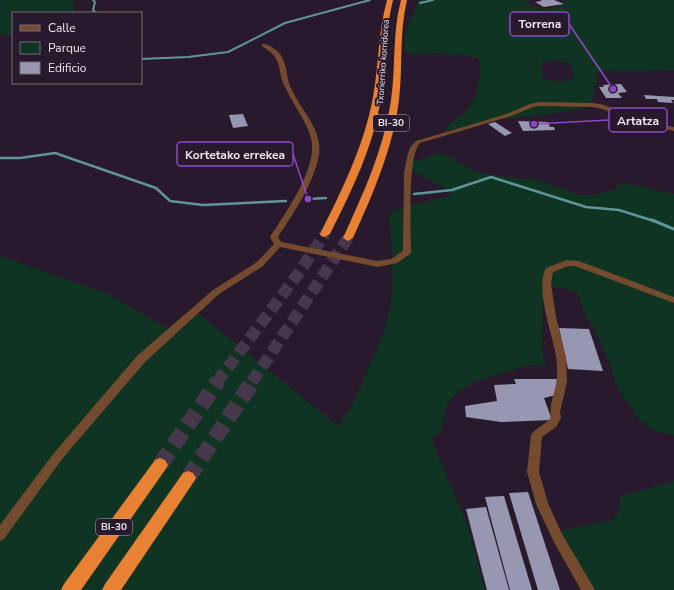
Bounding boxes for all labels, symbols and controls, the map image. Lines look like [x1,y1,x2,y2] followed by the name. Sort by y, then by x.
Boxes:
[12,12,142,84] legend
[510,12,569,36] callout: Torrena
[519,16,561,32] text: Torrena
[374,19,392,105] street label: Txorierriko korridorea
[48,20,76,36] text: Calle
[48,40,86,56] text: Parque
[48,60,87,76] text: Edificio
[609,108,667,132] callout: Artatza
[617,113,659,129] text: Artatza
[373,115,409,131] road number: BI-30
[177,142,293,166] callout: Kortetako errekea
[185,147,285,163] text: Kortetako errekea
[96,519,132,535] road number: BI-30

